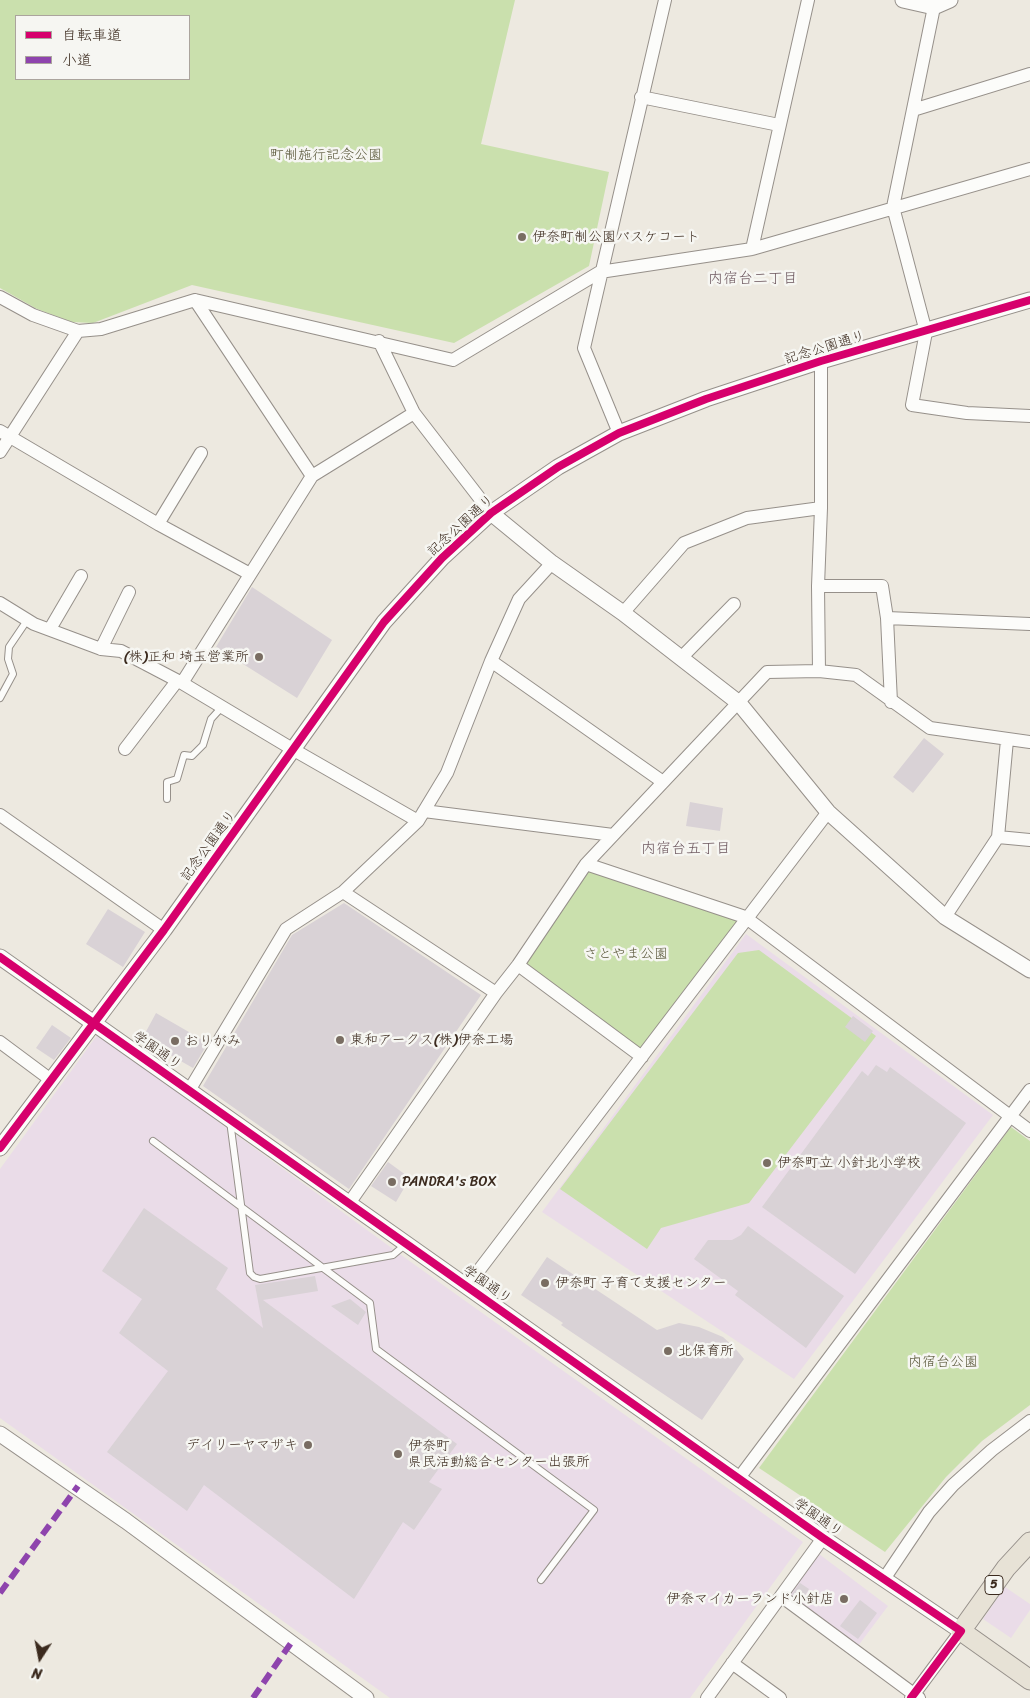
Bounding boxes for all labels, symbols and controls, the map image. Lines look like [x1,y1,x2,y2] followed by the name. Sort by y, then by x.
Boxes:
[15,15,190,80] legend
[62,22,122,48] text: 自転車道
[62,47,92,73] text: 小道
[270,147,382,163] park label: 町制施行記念公園
[532,229,700,245] place label: 伊奈町制公園バスケコート
[516,231,528,243] marker: 伊奈町制公園バスケコート
[708,270,798,288] district label: 内宿台二丁目
[782,328,868,368] street label: 記念公園通り
[424,492,498,560] street label: 記念公園通り
[123,649,249,665] place label: (株)正和 埼玉営業所
[253,651,265,663] marker: (株)正和 埼玉営業所
[178,807,240,885] street label: 記念公園通り
[641,840,731,858] district label: 内宿台五丁目
[584,946,668,962] park label: さとやま公園
[129,1028,185,1074] street label: 学園通り
[350,1032,513,1048] place label: 東和アークス(株)伊奈工場
[185,1033,241,1049] place label: おりがみ
[334,1034,346,1046] marker: 東和アークス(株)伊奈工場
[169,1035,181,1047] marker: おりがみ
[777,1155,921,1171] place label: 伊奈町立 小針北小学校
[761,1157,773,1169] marker: 伊奈町立 小針北小学校
[402,1174,497,1190] place label: PANDRA's BOX
[386,1176,398,1188] marker: PANDRA's BOX
[459,1262,515,1308] street label: 学園通り
[555,1275,727,1291] place label: 伊奈町 子育て支援センター
[539,1277,551,1289] marker: 伊奈町 子育て支援センター
[678,1343,734,1359] place label: 北保育所
[662,1345,674,1357] marker: 北保育所
[908,1354,978,1370] park label: 内宿台公園
[186,1437,298,1453] place label: デイリーヤマザキ
[408,1438,590,1470] place label: 伊奈町 県民活動総合センター出張所
[302,1439,314,1451] marker: デイリーヤマザキ
[392,1448,404,1460] marker: 伊奈町 県民活動総合センター出張所
[790,1495,846,1541] street label: 学園通り
[985,1576,1003,1594] road number: 5
[666,1591,834,1607] place label: 伊奈マイカーランド小針店
[838,1593,850,1605] marker: 伊奈マイカーランド小針店
[15,1633,65,1683] north arrow
[30,1660,44,1686] text: N

